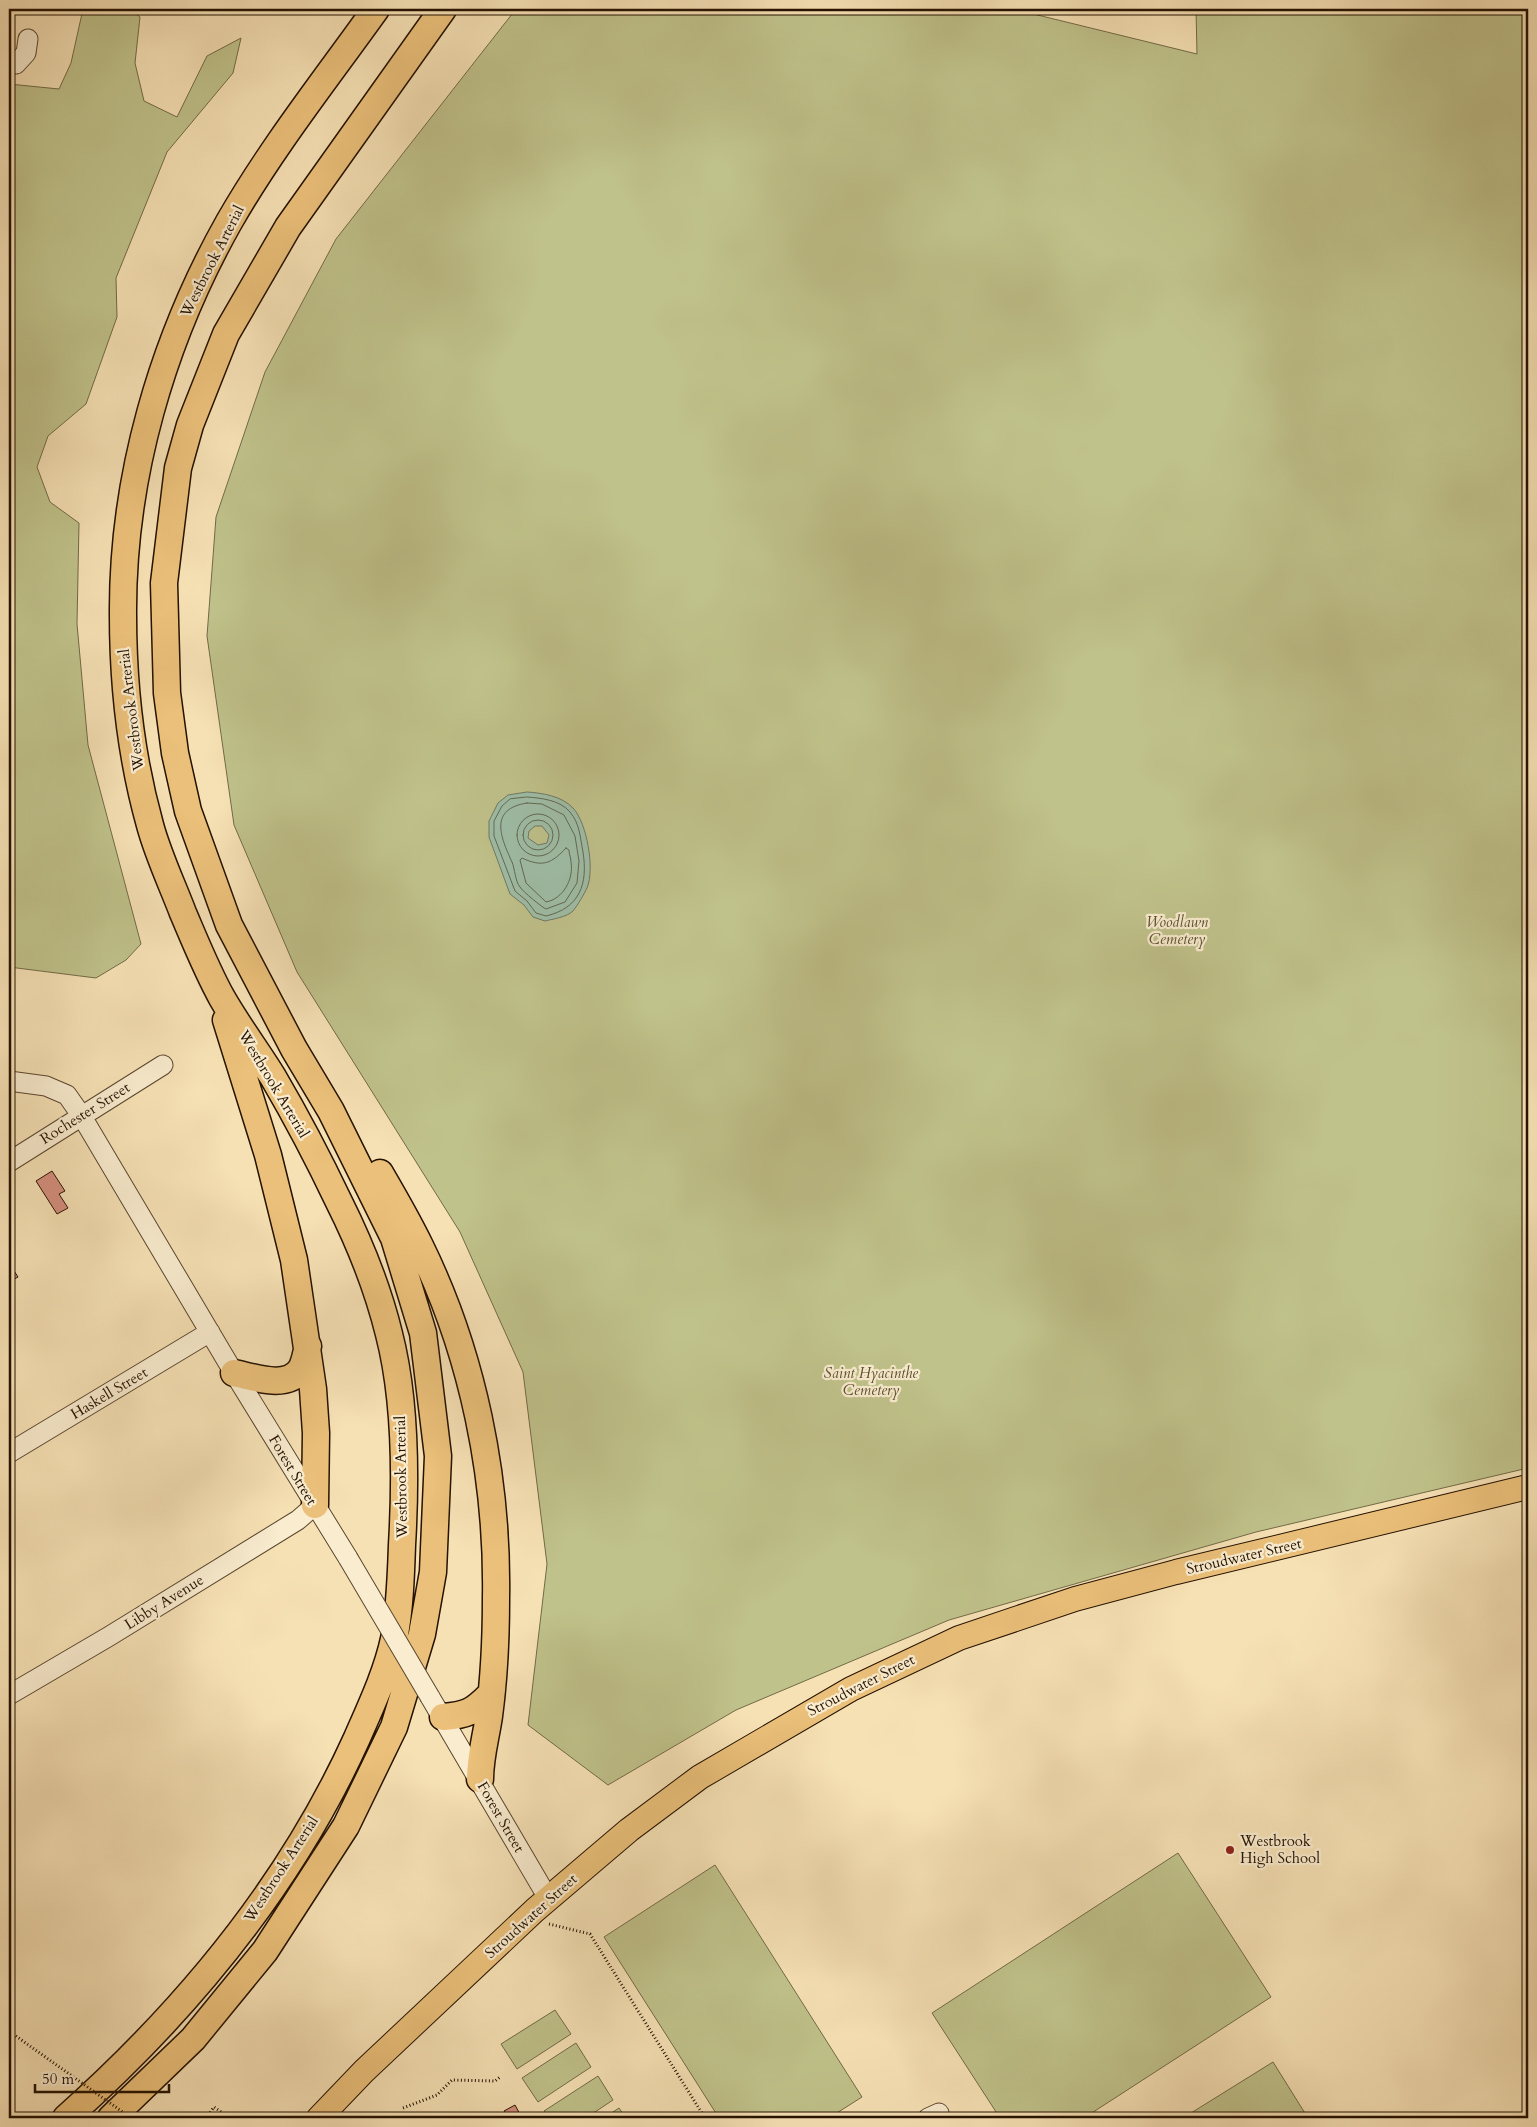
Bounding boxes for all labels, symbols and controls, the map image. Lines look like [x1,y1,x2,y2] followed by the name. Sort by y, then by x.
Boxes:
[175,202,249,321] street label: Westbrook Arterial
[114,648,149,773] street label: Westbrook Arterial
[1146,912,1209,949] park label: Woodlawn Cemetery
[233,1025,314,1142] street label: Westbrook Arterial
[36,1077,134,1149] street label: Rochester Street
[67,1362,151,1424] street label: Haskell Street
[824,1363,918,1400] park label: Saint Hyacinthe Cemetery
[390,1415,412,1539] street label: Westbrook Arterial
[264,1431,322,1509] street label: Forest Street
[1184,1533,1304,1579] street label: Stroudwater Street
[121,1570,208,1634] street label: Libby Avenue
[804,1649,918,1721] street label: Stroudwater Street
[473,1778,529,1856] street label: Forest Street
[239,1812,323,1927] street label: Westbrook Arterial
[1239,1831,1320,1868] place label: Westbrook High School
[1224,1844,1236,1856] marker: Westbrook High School
[481,1869,582,1963] street label: Stroudwater Street
[35,2062,169,2094] scale bar
[42,2069,74,2089] text: 50 m

